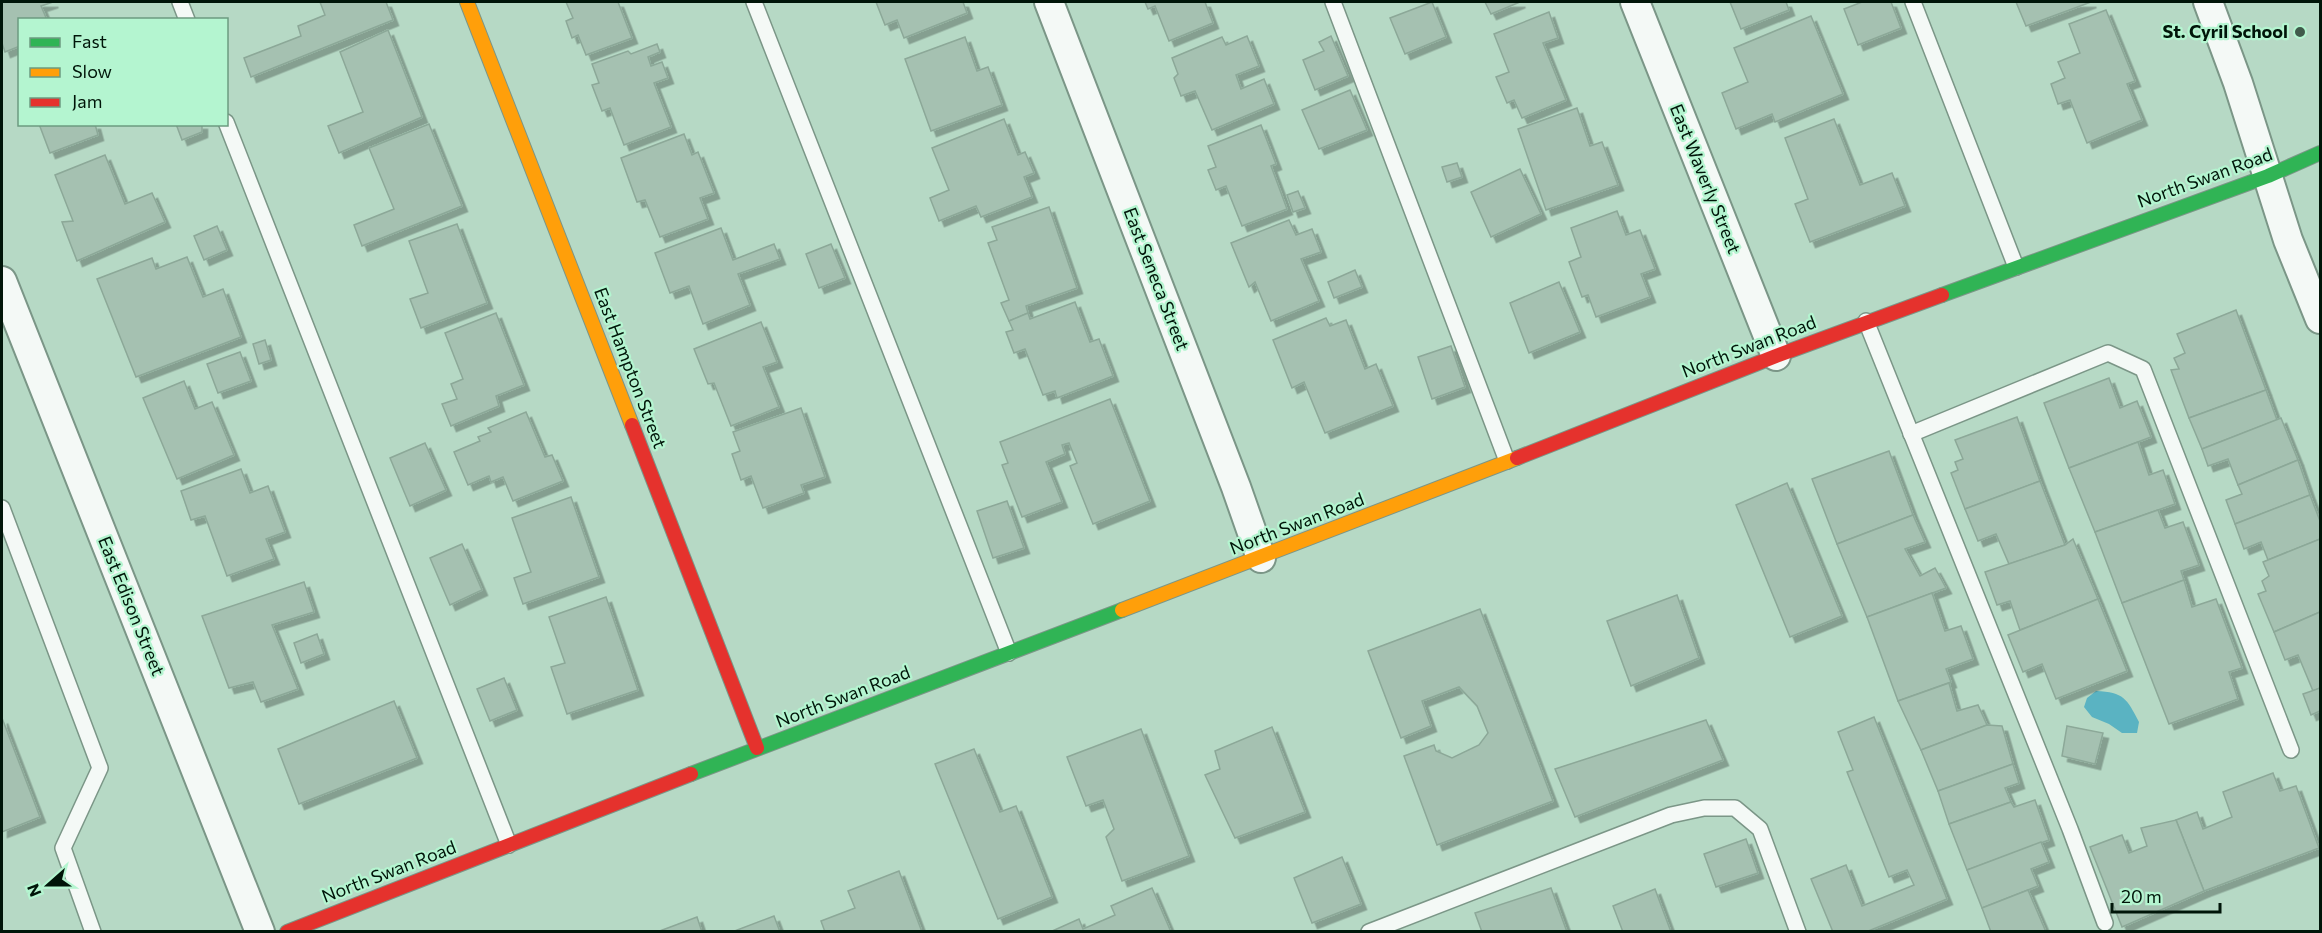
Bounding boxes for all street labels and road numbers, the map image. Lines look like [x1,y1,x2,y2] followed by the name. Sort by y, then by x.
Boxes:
[1666,101,1746,257] street label: East Waverly Street
[2134,142,2275,212] street label: North Swan Road
[1120,204,1194,353] street label: East Seneca Street
[590,284,672,451] street label: East Hampton Street
[1678,310,1819,382] street label: North Swan Road
[1226,487,1367,559] street label: North Swan Road
[94,533,170,679] street label: East Edison Street
[772,660,913,732] street label: North Swan Road
[318,835,459,907] street label: North Swan Road

